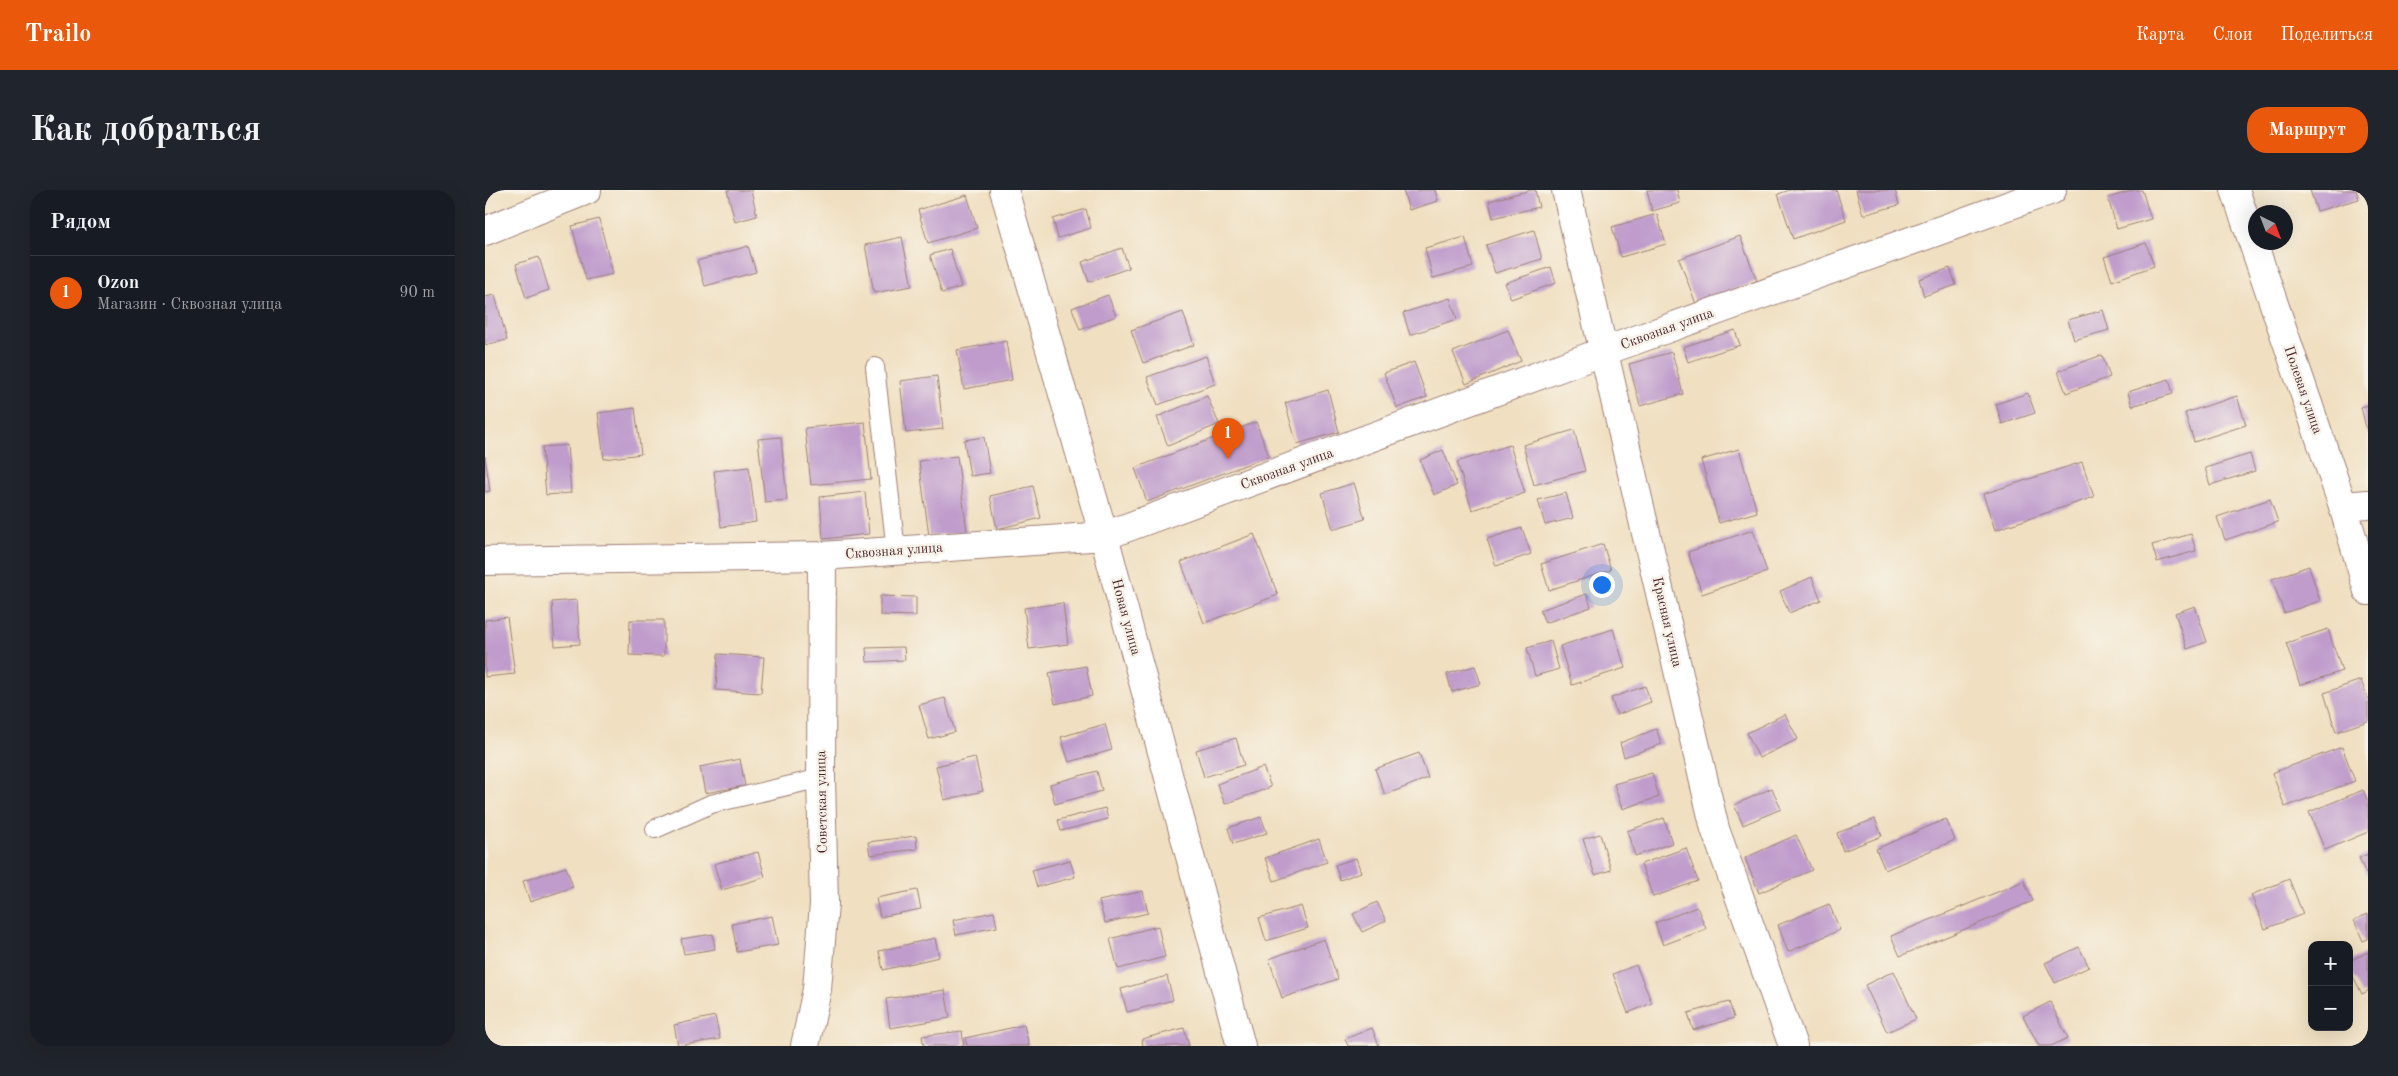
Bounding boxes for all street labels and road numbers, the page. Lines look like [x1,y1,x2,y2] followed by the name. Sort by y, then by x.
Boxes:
[1619,306,1715,352] street label: Сквозная улица
[2281,344,2325,436] street label: Полевая улица
[1239,446,1335,492] street label: Сквозная улица
[845,541,943,561] street label: Сквозная улица
[1650,576,1684,669] street label: Красная улица
[1109,577,1143,657] street label: Новая улица
[814,750,830,854] street label: Советская улица

